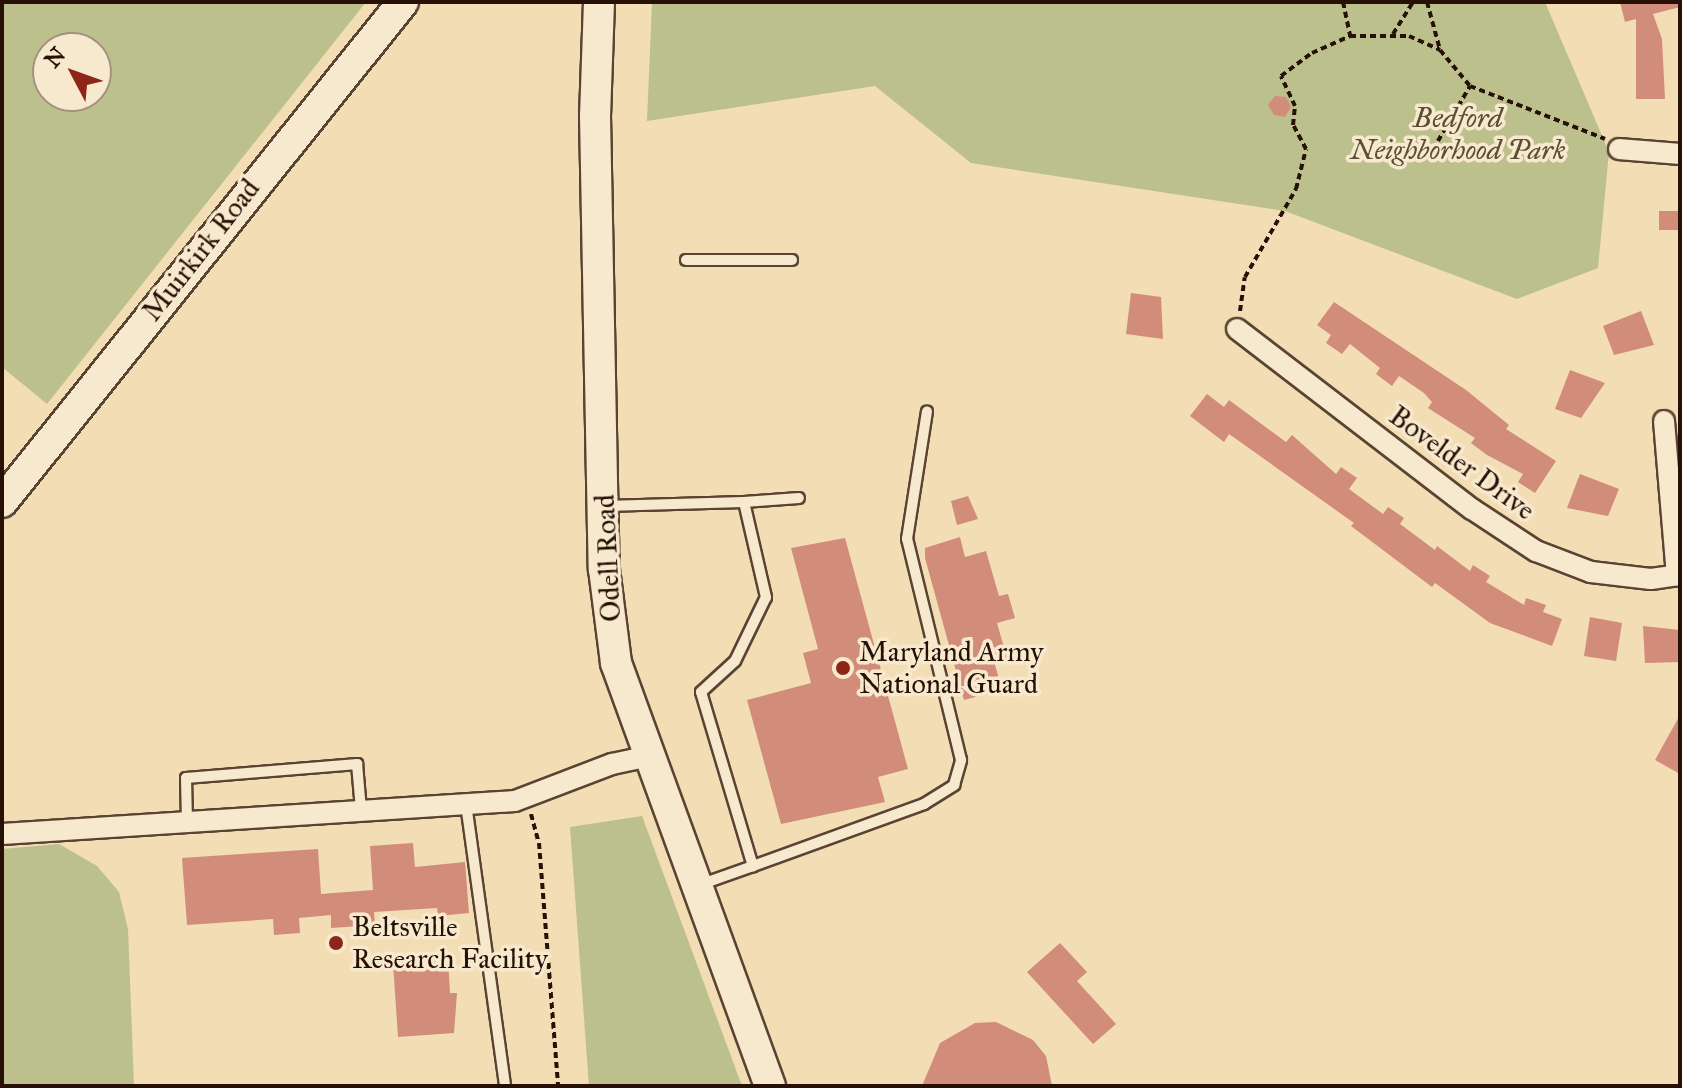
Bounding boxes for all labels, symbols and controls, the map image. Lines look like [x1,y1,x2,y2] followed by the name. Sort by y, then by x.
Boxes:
[32,32,112,112] north arrow
[39,41,71,73] text: N
[1350,101,1566,167] park label: Bedford Neighborhood Park
[135,172,267,328] street label: Muirkirk Road
[1383,399,1541,527] street label: Bovelder Drive
[588,493,628,623] street label: Odell Road
[859,635,1043,701] place label: Maryland Army National Guard
[834,659,852,677] marker: Maryland Army National Guard
[352,910,548,976] place label: Beltsville Research Facility
[327,934,345,952] marker: Beltsville Research Facility

